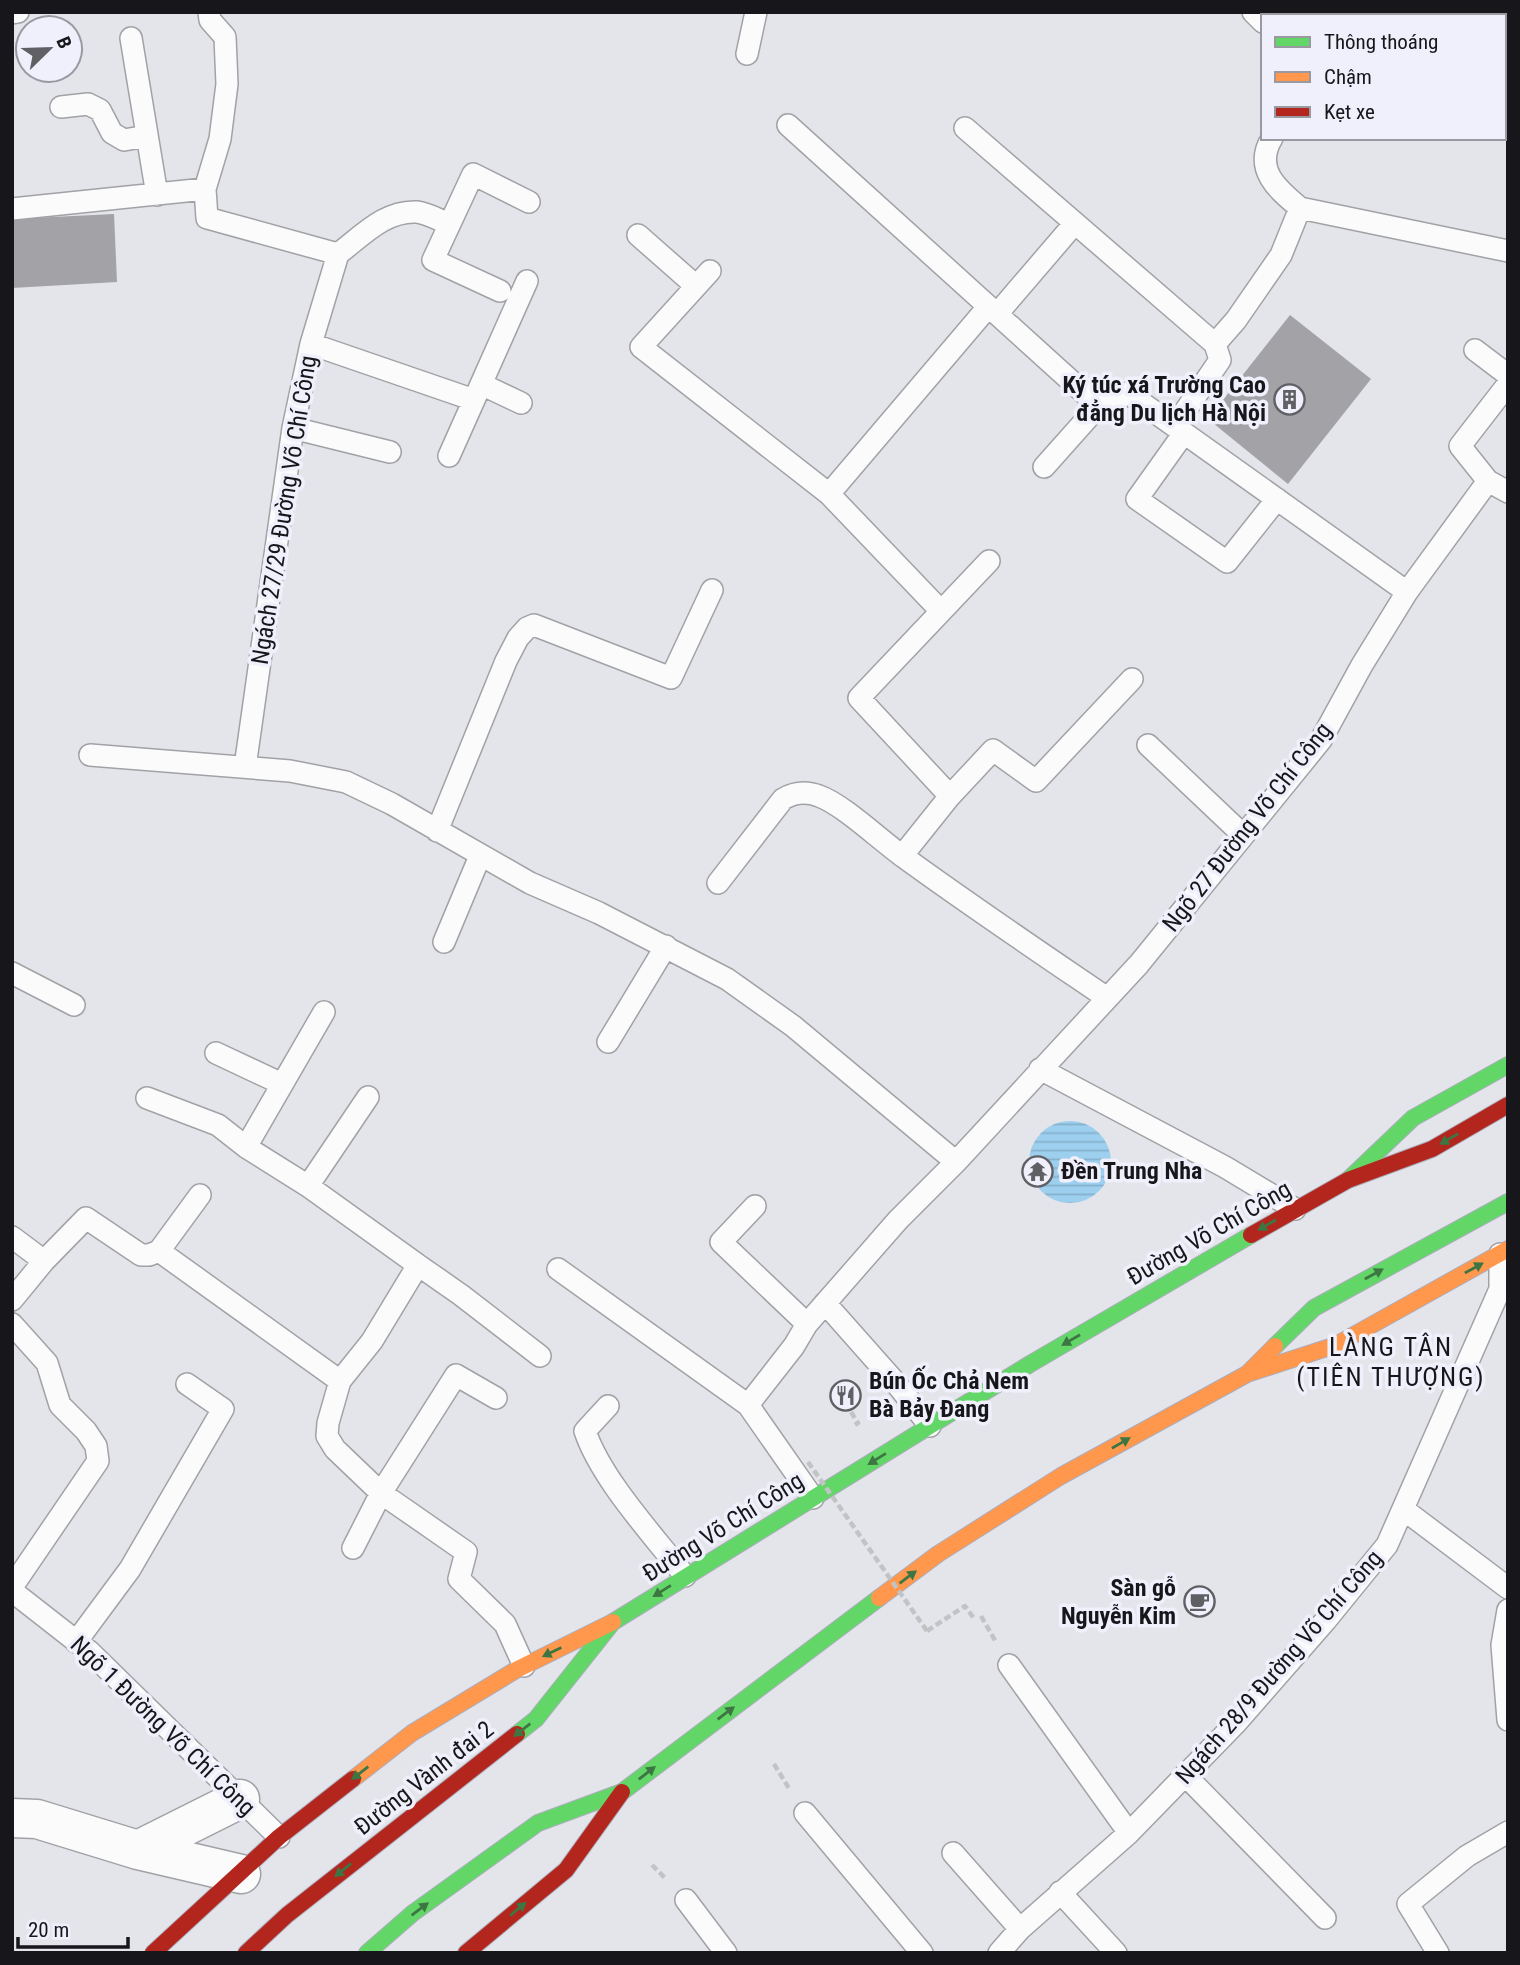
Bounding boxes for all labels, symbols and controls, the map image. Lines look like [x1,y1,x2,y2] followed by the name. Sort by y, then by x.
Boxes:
[14,14,84,84] north arrow
[1261,14,1506,140] legend
[1324,30,1438,54] text: Thông thoáng
[52,33,77,52] text: B
[1324,65,1372,89] text: Chậm
[1324,100,1375,124] text: Kẹt xe
[246,354,322,666] street label: Ngách 27/29 Đường Võ Chí Công
[1062,371,1266,427] place label: Ký túc xá Trường Cao đẳng Du lịch Hà Nội
[1272,382,1306,416] building icon: Ký túc xá Trường Cao đẳng Du lịch Hà Nội
[1157,717,1337,937] street label: Ngõ 27 Đường Võ Chí Công
[1439,1133,1458,1146] one-way arrow
[1021,1154,1055,1188] temple icon: Đền Trung Nha
[1061,1157,1202,1185] place label: Đền Trung Nha
[1122,1175,1296,1291] street label: Đường Võ Chí Công
[1258,1219,1277,1232] one-way arrow
[1464,1262,1483,1274] one-way arrow
[1364,1268,1383,1280] one-way arrow
[1296,1332,1486,1392] district label: LÀNG TÂN (TIÊN THƯỢNG)
[1061,1334,1080,1346] one-way arrow
[869,1365,1029,1423] place label: Bún Ốc Chả Nem Bà Bảy Đang
[829,1378,863,1412] restaurant icon: Bún Ốc Chả Nem Bà Bảy Đang
[1111,1436,1130,1449] one-way arrow
[867,1452,886,1465] one-way arrow
[637,1466,809,1588] street label: Đường Võ Chí Công
[1170,1544,1388,1790] street label: Ngách 28/9 Đường Võ Chí Công
[898,1570,917,1584] one-way arrow
[1061,1574,1176,1630] place label: Sàn gỗ Nguyễn Kim
[653,1584,672,1597] one-way arrow
[1182,1585,1216,1619] cafe icon: Sàn gỗ Nguyễn Kim
[65,1631,261,1821] street label: Ngõ 1 Đường Võ Chí Công
[542,1647,562,1658] one-way arrow
[716,1706,734,1721] one-way arrow
[349,1715,499,1841] street label: Đường Vành đai 2
[514,1722,532,1737] one-way arrow
[352,1766,370,1781] one-way arrow
[637,1766,655,1781] one-way arrow
[335,1863,353,1878] one-way arrow
[410,1902,429,1916] one-way arrow
[510,1902,527,1917] one-way arrow
[18,1906,128,1950] scale bar
[28,1918,69,1942] text: 20 m

